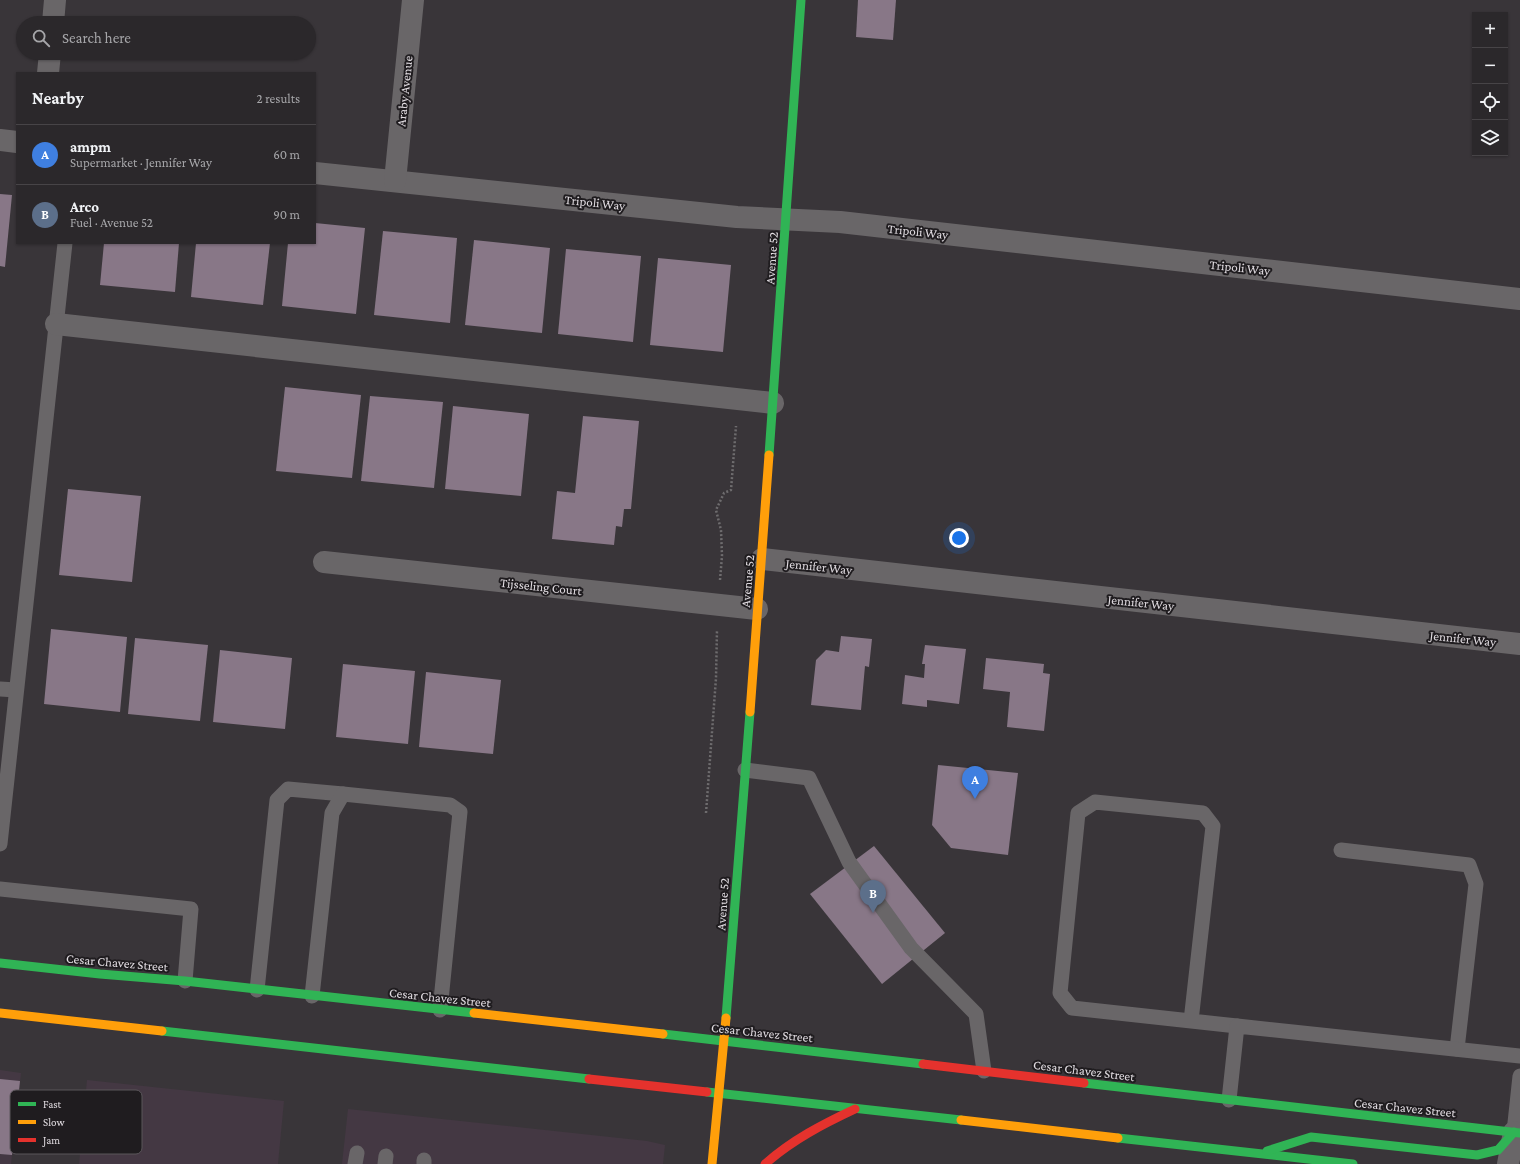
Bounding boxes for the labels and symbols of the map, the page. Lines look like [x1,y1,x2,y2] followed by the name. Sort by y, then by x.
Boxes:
[393,55,416,127] street label: Araby Avenue
[564,192,627,213] street label: Tripoli Way
[887,221,950,242] street label: Tripoli Way
[762,231,781,285] street label: Avenue 52
[1209,257,1272,278] street label: Tripoli Way
[949,528,969,548] your location
[738,554,757,608] street label: Avenue 52
[784,555,854,578] street label: Jennifer Way
[499,575,583,599] street label: Tijsseling Court
[1106,591,1176,614] street label: Jennifer Way
[1428,627,1498,650] street label: Jennifer Way
[962,766,988,799] pin: A
[713,877,732,931] street label: Avenue 52
[860,880,886,913] pin: B
[65,951,169,974] street label: Cesar Chavez Street
[388,985,492,1010] street label: Cesar Chavez Street
[710,1020,814,1045] street label: Cesar Chavez Street
[1032,1057,1136,1084] street label: Cesar Chavez Street
[10,1090,142,1154] legend
[1353,1095,1457,1120] street label: Cesar Chavez Street
[43,1098,62,1110] text: Fast
[43,1116,65,1128] text: Slow
[42,1134,60,1147] text: Jam

